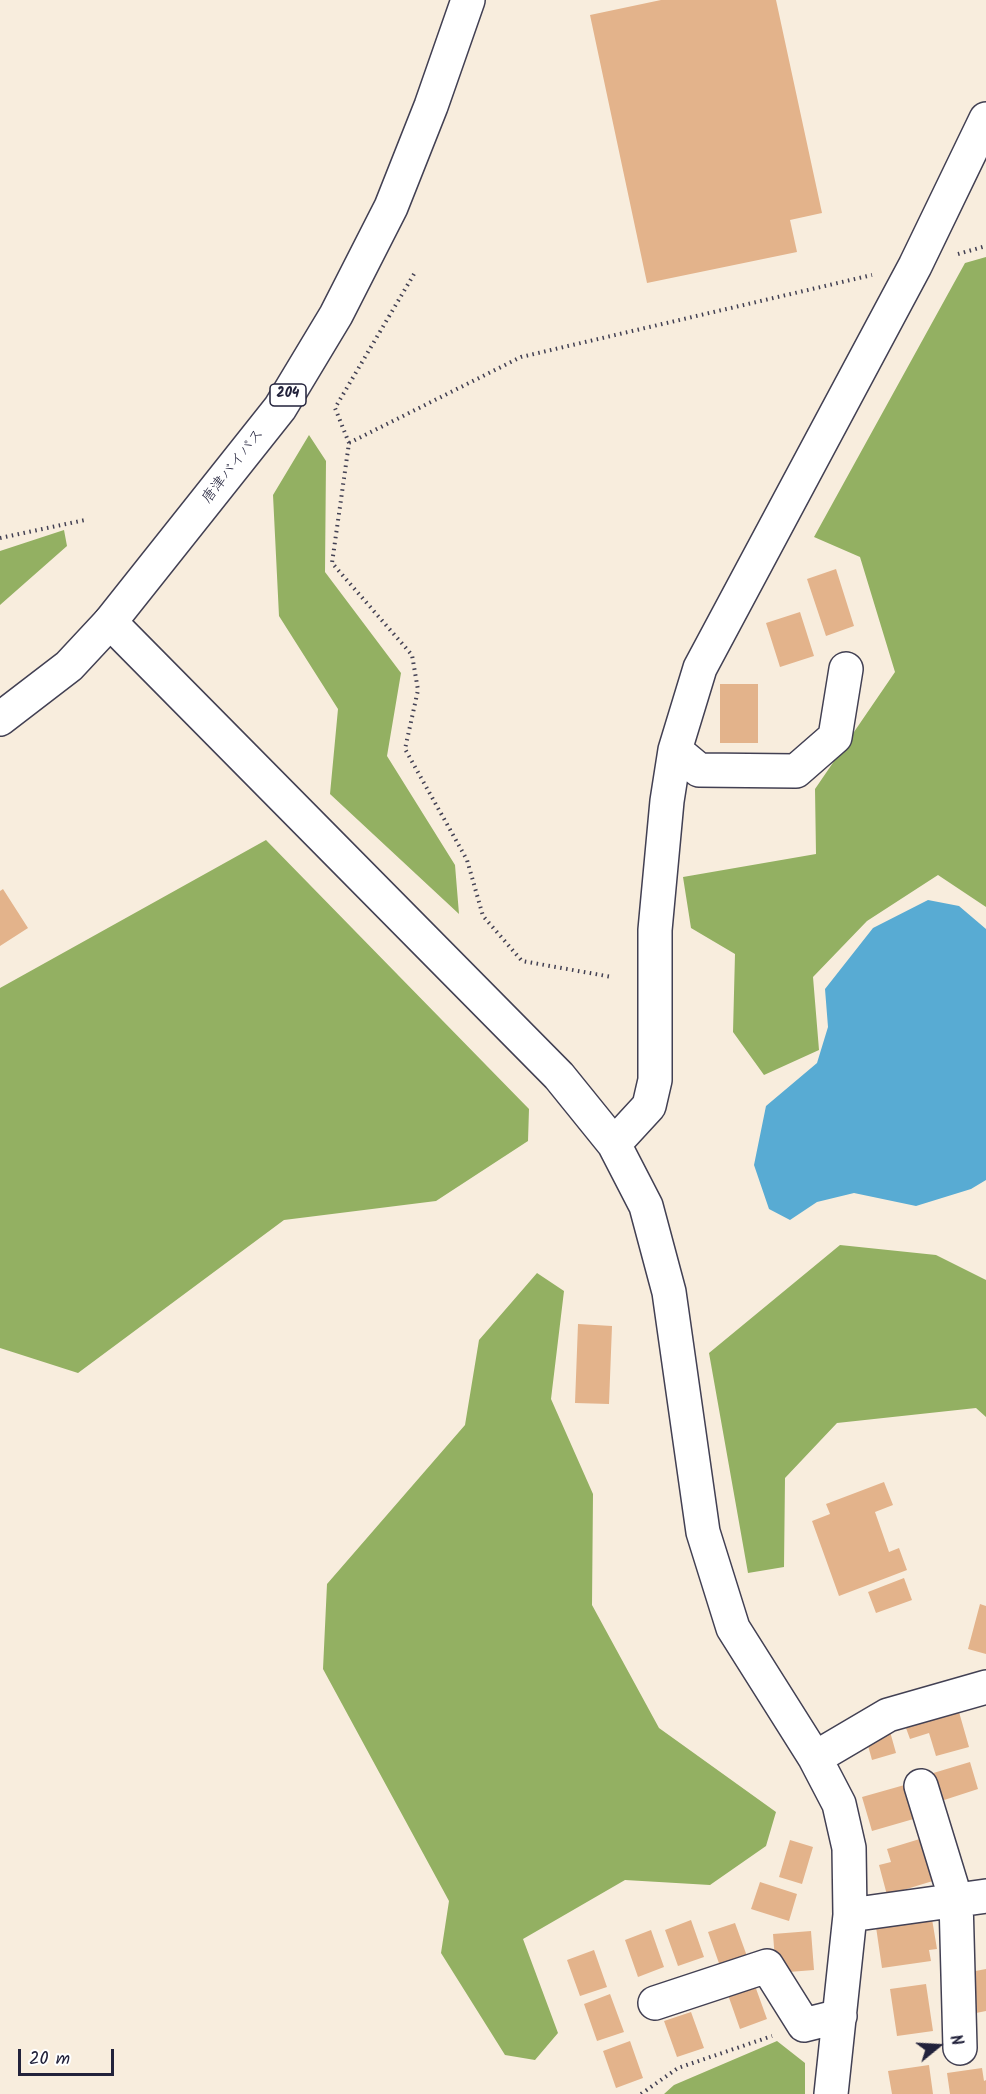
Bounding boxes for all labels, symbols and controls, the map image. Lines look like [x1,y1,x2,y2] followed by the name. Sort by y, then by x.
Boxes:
[270,384,306,406] road number: 204
[199,426,269,508] street label: 唐津バイパス
[908,2016,968,2076] north arrow
[942,2032,969,2049] text: N
[21,2037,117,2075] scale bar
[29,2045,70,2074] text: 20 m

